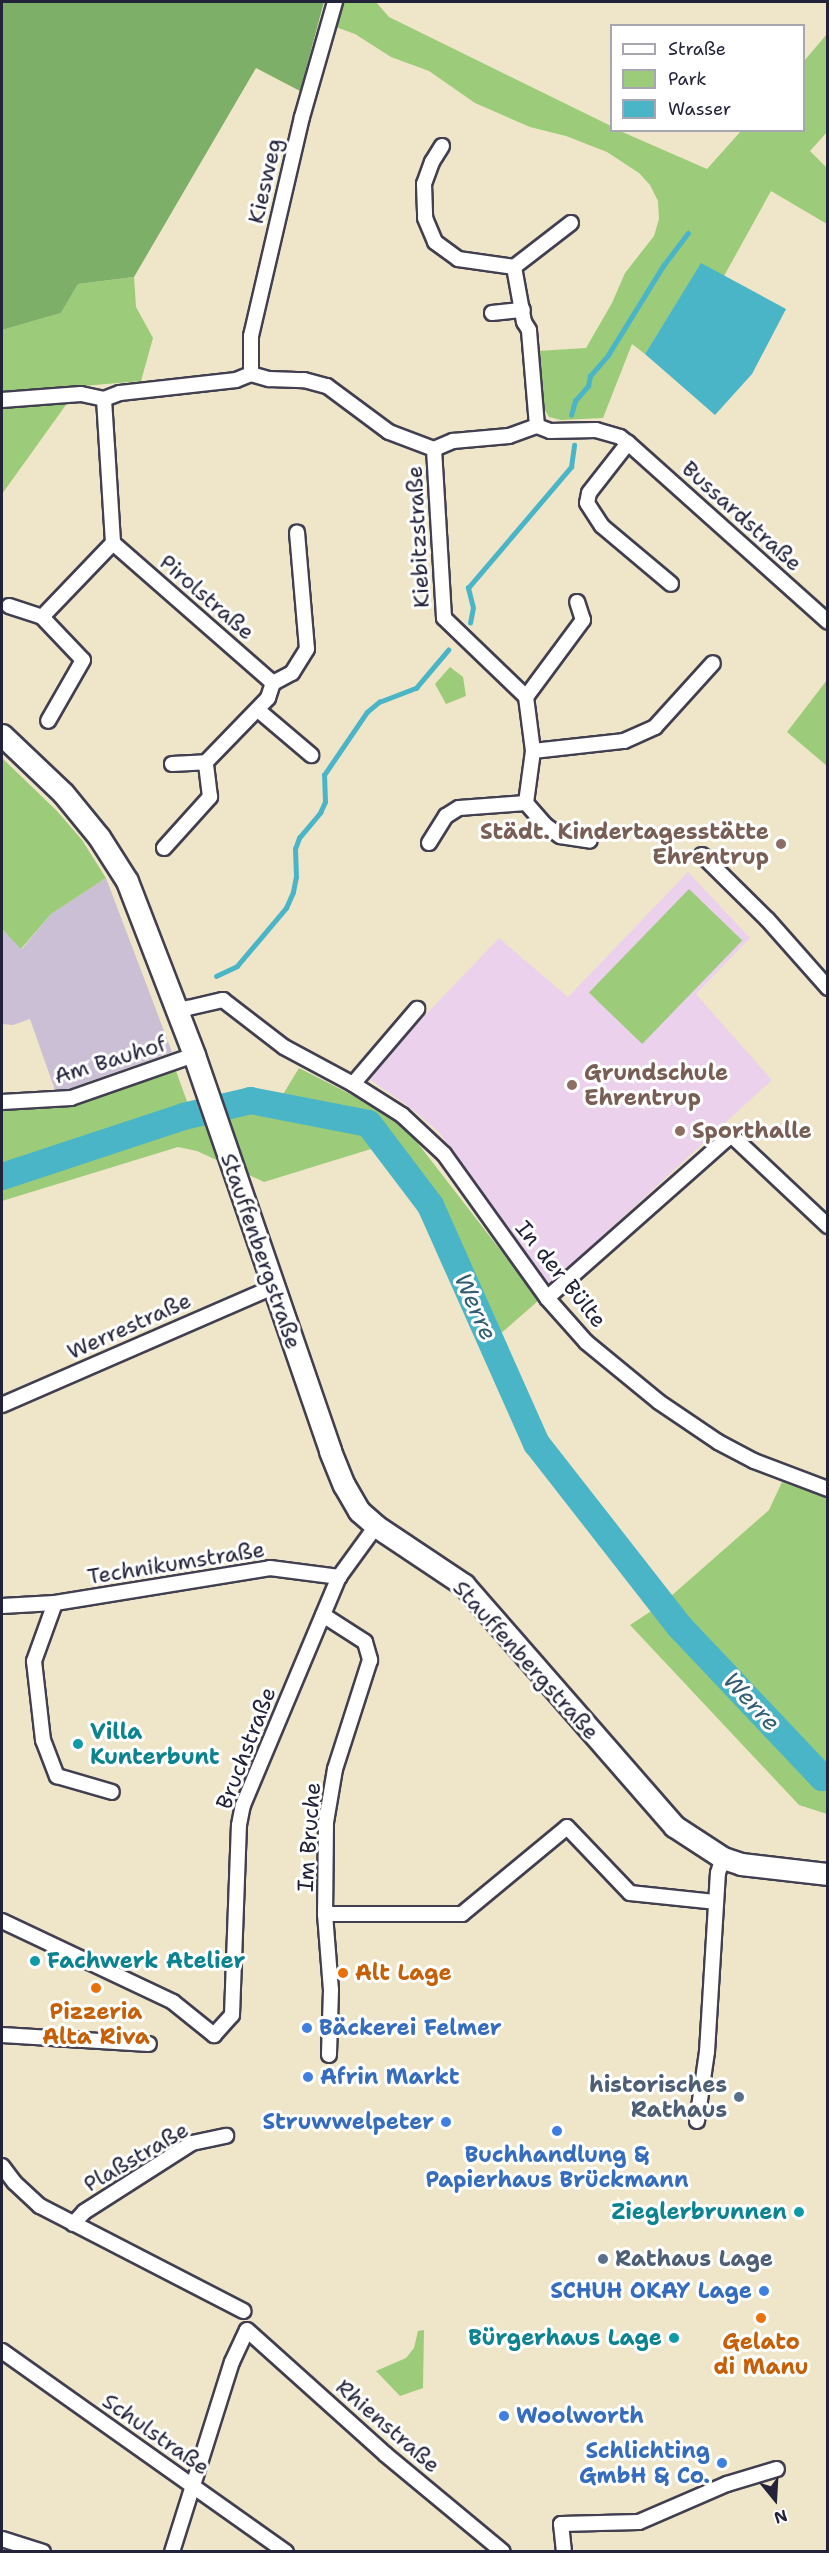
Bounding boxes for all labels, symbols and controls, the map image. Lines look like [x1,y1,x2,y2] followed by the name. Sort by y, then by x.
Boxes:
[610,24,805,132] legend
[668,37,726,61] text: Straße
[668,67,707,91] text: Park
[668,97,731,121] text: Wasser
[242,136,288,226] street label: Kiesweg
[677,455,807,577] street label: Bussardstraße
[401,465,435,609] street label: Kiebitzstraße
[154,549,260,645] street label: Pirolstraße
[480,818,769,870] place label: Städt. Kindertagesstätte Ehrentrup
[774,837,788,851] marker: Städt. Kindertagesstätte Ehrentrup
[51,1030,169,1090] street label: Am Bauhof
[584,1059,728,1110] place label: Grundschule Ehrentrup
[565,1078,579,1092] marker: Grundschule Ehrentrup
[692,1118,812,1144] place label: Sporthalle
[673,1124,687,1138] marker: Sporthalle
[215,1150,307,1352] street label: Stauffenbergstraße
[510,1215,612,1333] street label: In der Bülte
[448,1269,502,1345] water label: Werre
[63,1287,195,1365] street label: Werrestraße
[85,1536,267,1590] street label: Technikumstraße
[447,1575,605,1745] street label: Stauffenbergstraße
[716,1666,786,1738] water label: Werre
[211,1683,281,1813] street label: Bruchstraße
[90,1718,219,1770] place label: Villa Kunterbunt
[71,1737,85,1751] marker: Villa Kunterbunt
[292,1781,326,1893] street label: Im Bruche
[47,1948,245,1974] place label: Fachwerk Atelier
[28,1954,42,1968] marker: Fachwerk Atelier
[355,1960,452,1986] place label: Alt Lage
[336,1966,350,1980] marker: Alt Lage
[89,1981,103,1995] marker: Pizzeria Alta Riva
[42,1998,150,2050] place label: Pizzeria Alta Riva
[319,2015,502,2041] place label: Bäckerei Felmer
[300,2021,314,2035] marker: Bäckerei Felmer
[320,2064,459,2090] place label: Afrin Markt
[301,2070,315,2084] marker: Afrin Markt
[589,2071,727,2122] place label: historisches Rathaus
[732,2090,746,2104] marker: historisches Rathaus
[262,2109,434,2135] place label: Struwwelpeter
[439,2115,453,2129] marker: Struwwelpeter
[79,2116,193,2198] street label: Plaßstraße
[550,2124,564,2138] marker: Buchhandlung & Papierhaus Brückmann
[425,2141,689,2192] place label: Buchhandlung & Papierhaus Brückmann
[611,2199,787,2225] place label: Zieglerbrunnen
[792,2205,806,2219] marker: Zieglerbrunnen
[615,2246,773,2272] place label: Rathaus Lage
[596,2252,610,2266] marker: Rathaus Lage
[550,2278,752,2304] place label: SCHUH OKAY Lage
[757,2284,771,2298] marker: SCHUH OKAY Lage
[754,2311,768,2325] marker: Gelato di Manu
[468,2325,662,2351] place label: Bürgerhaus Lage
[714,2328,808,2380] place label: Gelato di Manu
[667,2331,681,2345] marker: Bürgerhaus Lage
[331,2374,445,2478] street label: Rhienstraße
[97,2387,215,2481] street label: Schulstraße
[516,2403,644,2429] place label: Woolworth
[497,2409,511,2423] marker: Woolworth
[579,2437,710,2488] place label: Schlichting GmbH & Co.
[715,2456,729,2470] marker: Schlichting GmbH & Co.
[745,2469,805,2529] north arrow
[771,2505,790,2529] text: N

